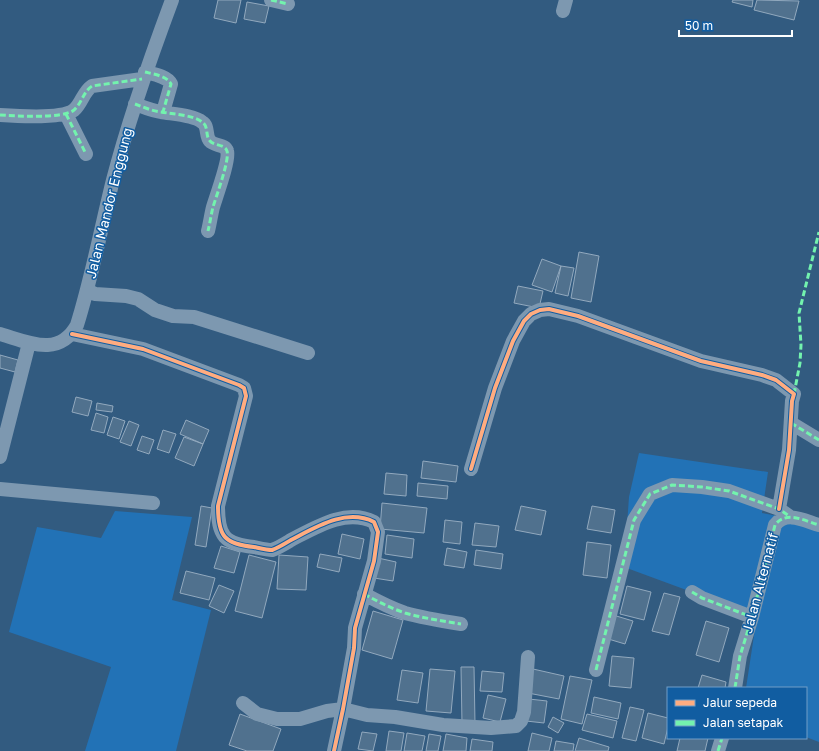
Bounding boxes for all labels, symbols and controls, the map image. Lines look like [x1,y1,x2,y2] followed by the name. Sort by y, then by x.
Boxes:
[679,12,792,38] scale bar
[685,18,713,33] text: 50 m
[82,126,135,280] street label: Jalan Mandor Enggung
[738,531,781,635] street label: Jalan Alternatif
[667,687,807,739] legend
[703,695,777,710] text: Jalur sepeda
[703,715,784,730] text: Jalan setapak

